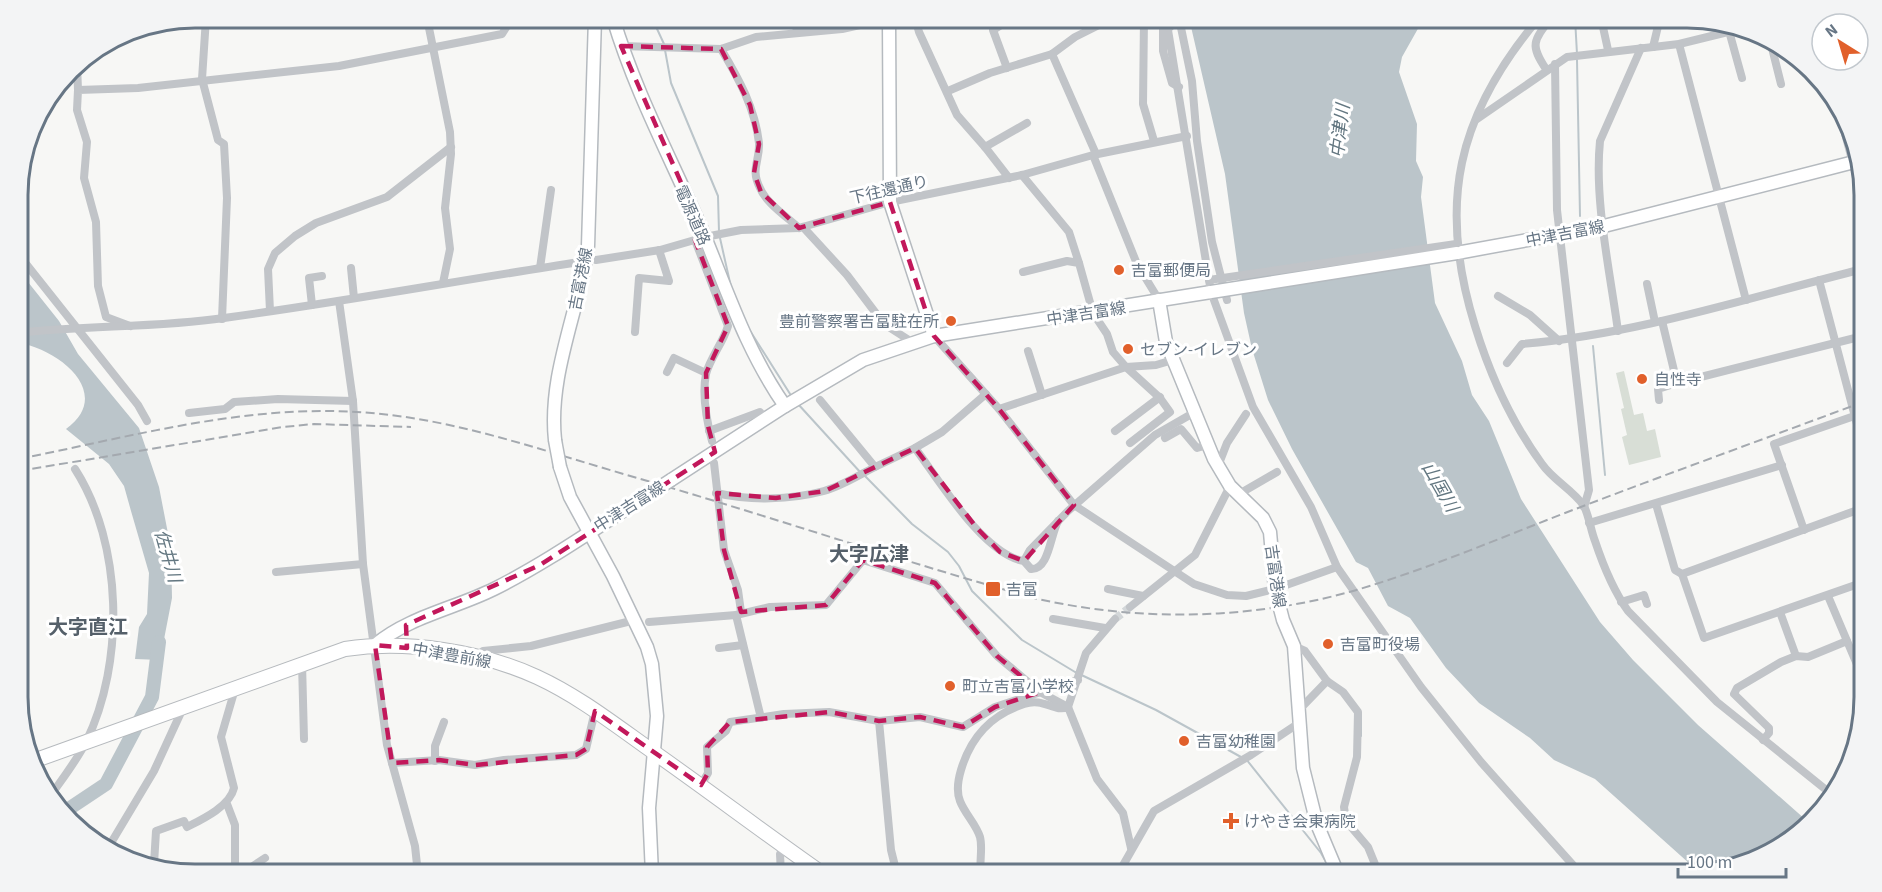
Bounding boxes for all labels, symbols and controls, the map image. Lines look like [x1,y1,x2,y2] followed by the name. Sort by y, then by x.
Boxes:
[1810,12,1870,72] north arrow
[1821,19,1842,43] text: N
[1325,101,1356,159] water label: 中津川
[848,170,931,210] street label: 下往還通り
[669,182,715,249] street label: 電源道路
[1524,216,1607,252] street label: 中津吉富線
[564,246,598,313] street label: 吉富港線
[1131,260,1211,282] place label: 吉富郵便局
[1112,263,1126,277] marker: 吉富郵便局
[1045,297,1127,331] street label: 中津吉富線
[779,311,939,333] place label: 豊前警察署吉富駐在所
[944,314,958,328] marker: 豊前警察署吉富駐在所
[1140,339,1257,361] place label: セブン-イレブン
[1121,342,1135,356] marker: セブン-イレブン
[1654,369,1702,391] place label: 自性寺
[1635,372,1649,386] marker: 自性寺
[1415,458,1465,519] water label: 山国川
[590,476,669,537] street label: 中津吉富線
[148,527,188,587] water label: 佐井川
[829,541,909,569] district label: 大字広津
[1260,543,1290,609] street label: 吉富港線
[1006,579,1038,601] place label: 吉富
[984,580,1002,598] marker: 吉富
[48,614,128,642] district label: 大字直江
[1340,634,1420,656] place label: 吉富町役場
[1321,637,1335,651] marker: 吉富町役場
[411,638,493,674] street label: 中津豊前線
[962,676,1074,698] place label: 町立吉富小学校
[943,679,957,693] marker: 町立吉富小学校
[1196,731,1276,753] place label: 吉富幼稚園
[1177,734,1191,748] marker: 吉富幼稚園
[1244,811,1356,833] place label: けやき会東病院
[1222,812,1240,830] marker: けやき会東病院
[1678,841,1786,879] scale bar
[1687,850,1732,875] text: 100 m

